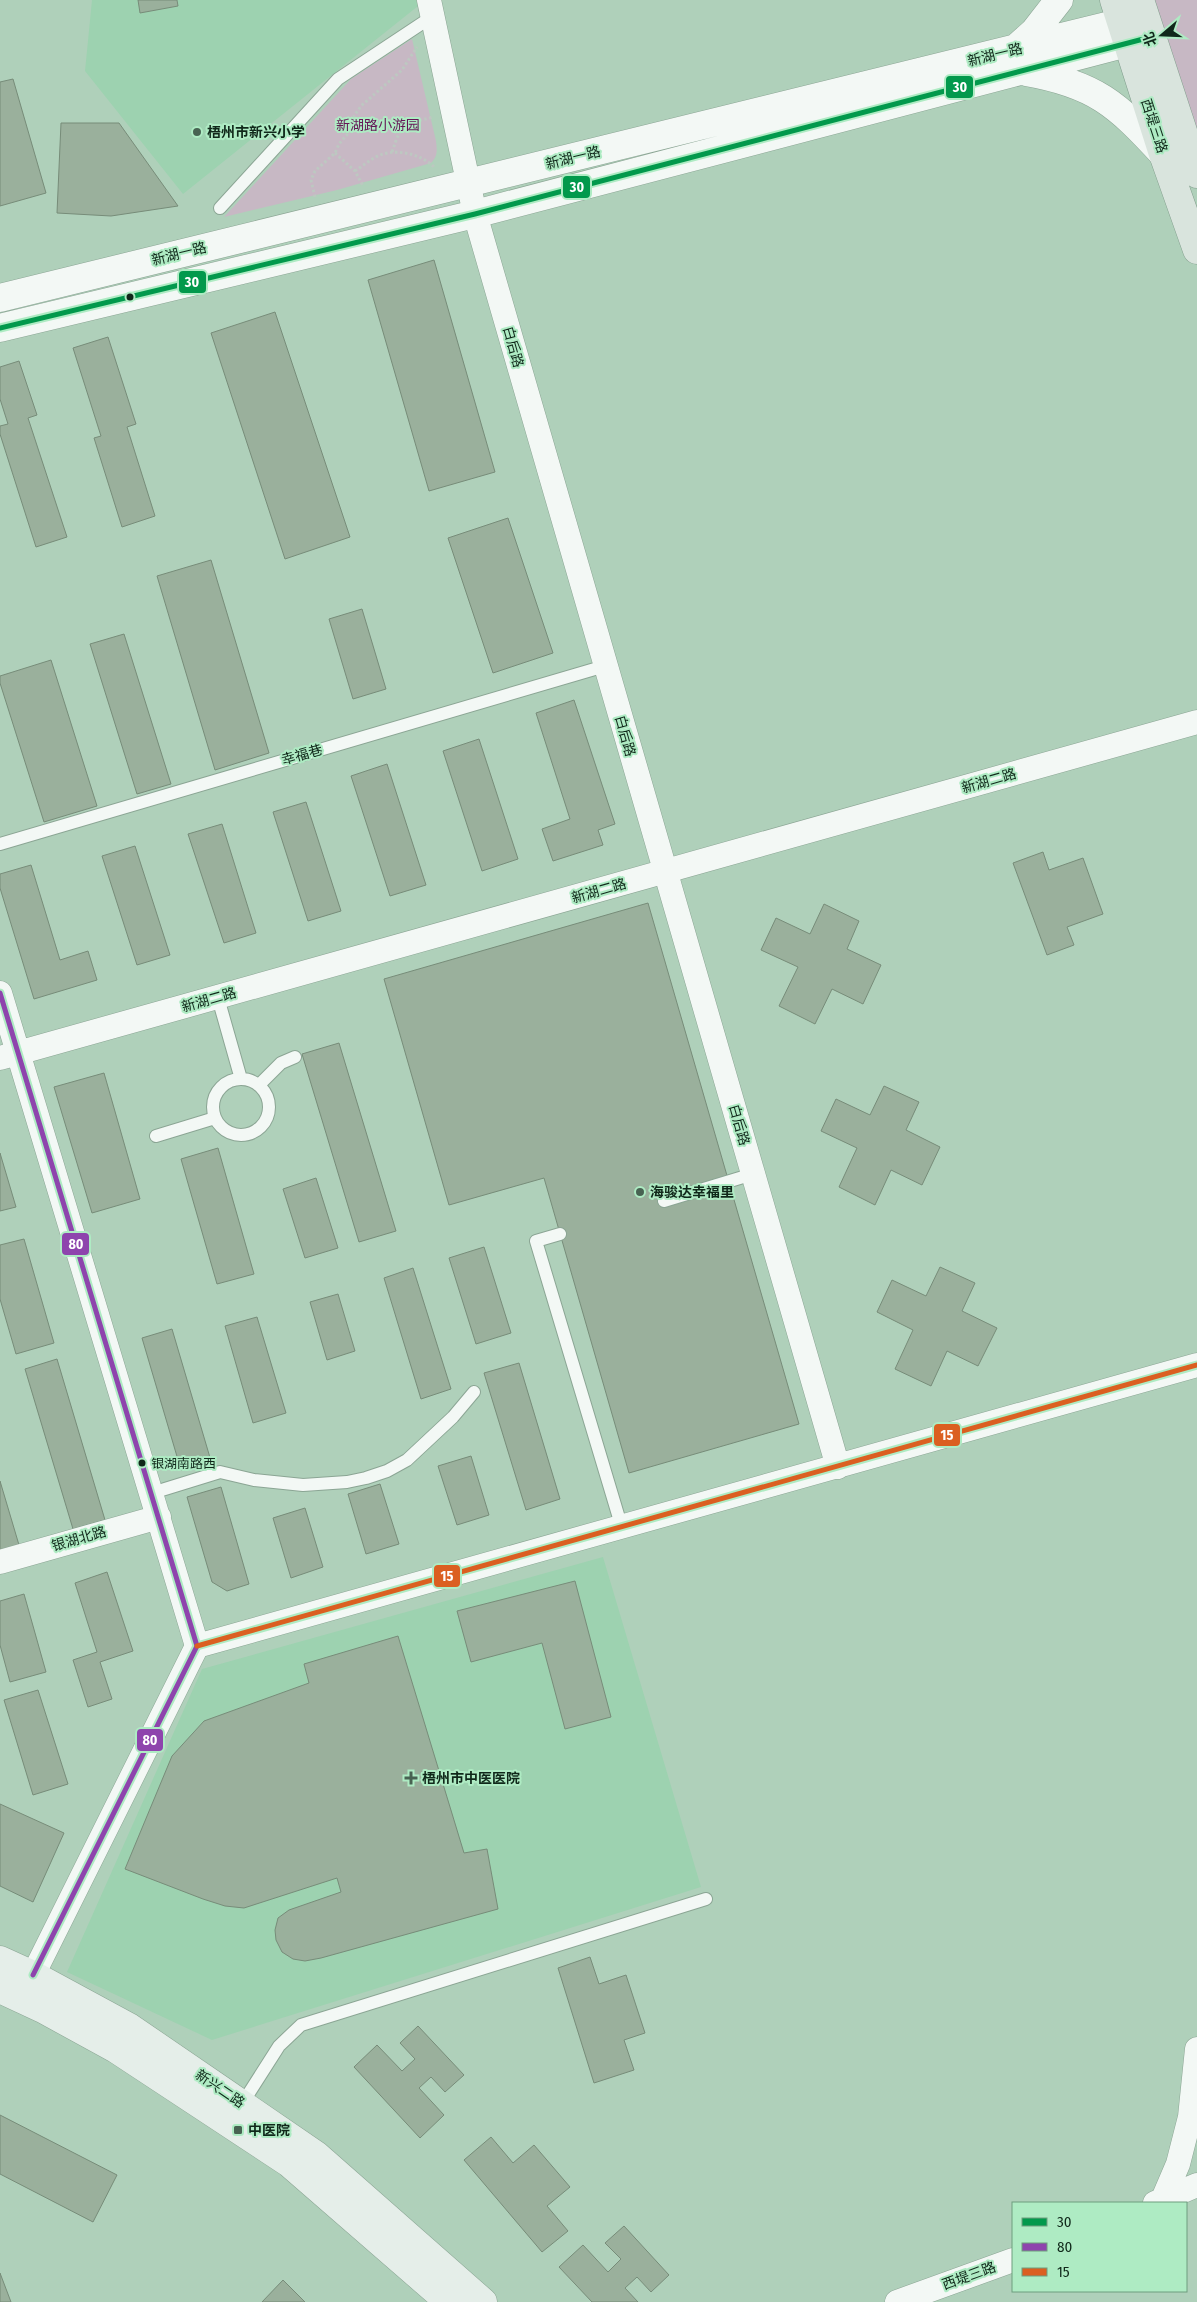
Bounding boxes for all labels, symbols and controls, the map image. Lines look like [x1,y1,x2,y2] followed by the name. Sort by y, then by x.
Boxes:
[1137,10,1187,60] north arrow
[1140,30,1160,48] text: 北
[966,40,1024,70] street label: 新湖一路
[945,75,974,99] line badge: 30
[952,79,967,96] text: 30
[1137,97,1171,155] street label: 西堤三路
[336,117,420,134] park label: 新湖路小游园
[207,124,305,141] place label: 梧州市新兴小学
[191,126,203,138] marker: 梧州市新兴小学
[544,143,602,173] street label: 新湖一路
[562,175,591,199] line badge: 30
[569,179,584,196] text: 30
[150,239,208,269] street label: 新湖一路
[178,270,207,294] line badge: 30
[184,274,199,291] text: 30
[125,292,135,302] unlabelled marker
[499,324,527,370] street label: 白后路
[611,713,639,759] street label: 白后路
[279,741,325,769] street label: 幸福巷
[960,765,1018,797] street label: 新湖二路
[570,875,628,907] street label: 新湖二路
[180,984,238,1016] street label: 新湖二路
[725,1102,753,1148] street label: 白后路
[650,1184,734,1201] place label: 海骏达幸福里
[634,1186,646,1198] marker: 海骏达幸福里
[61,1232,90,1256] line badge: 80
[68,1236,84,1253] text: 80
[933,1423,961,1447] line badge: 15
[941,1427,954,1444] text: 15
[151,1456,216,1471] place label: 银湖南路西
[137,1458,147,1468] marker: 银湖南路西
[50,1523,108,1555] street label: 银湖北路
[433,1564,461,1588] line badge: 15
[441,1568,454,1585] text: 15
[136,1728,164,1752] line badge: 80
[142,1732,158,1749] text: 80
[422,1770,520,1787] place label: 梧州市中医医院
[404,1771,418,1785] marker: 梧州市中医医院
[192,2066,248,2112] street label: 新兴二路
[248,2122,290,2139] place label: 中医院
[232,2124,244,2136] marker: 中医院
[1012,2202,1187,2292] legend
[1057,2213,1072,2231] text: 30
[1057,2238,1072,2256] text: 80
[940,2258,998,2294] street label: 西堤三路
[1057,2263,1070,2281] text: 15

